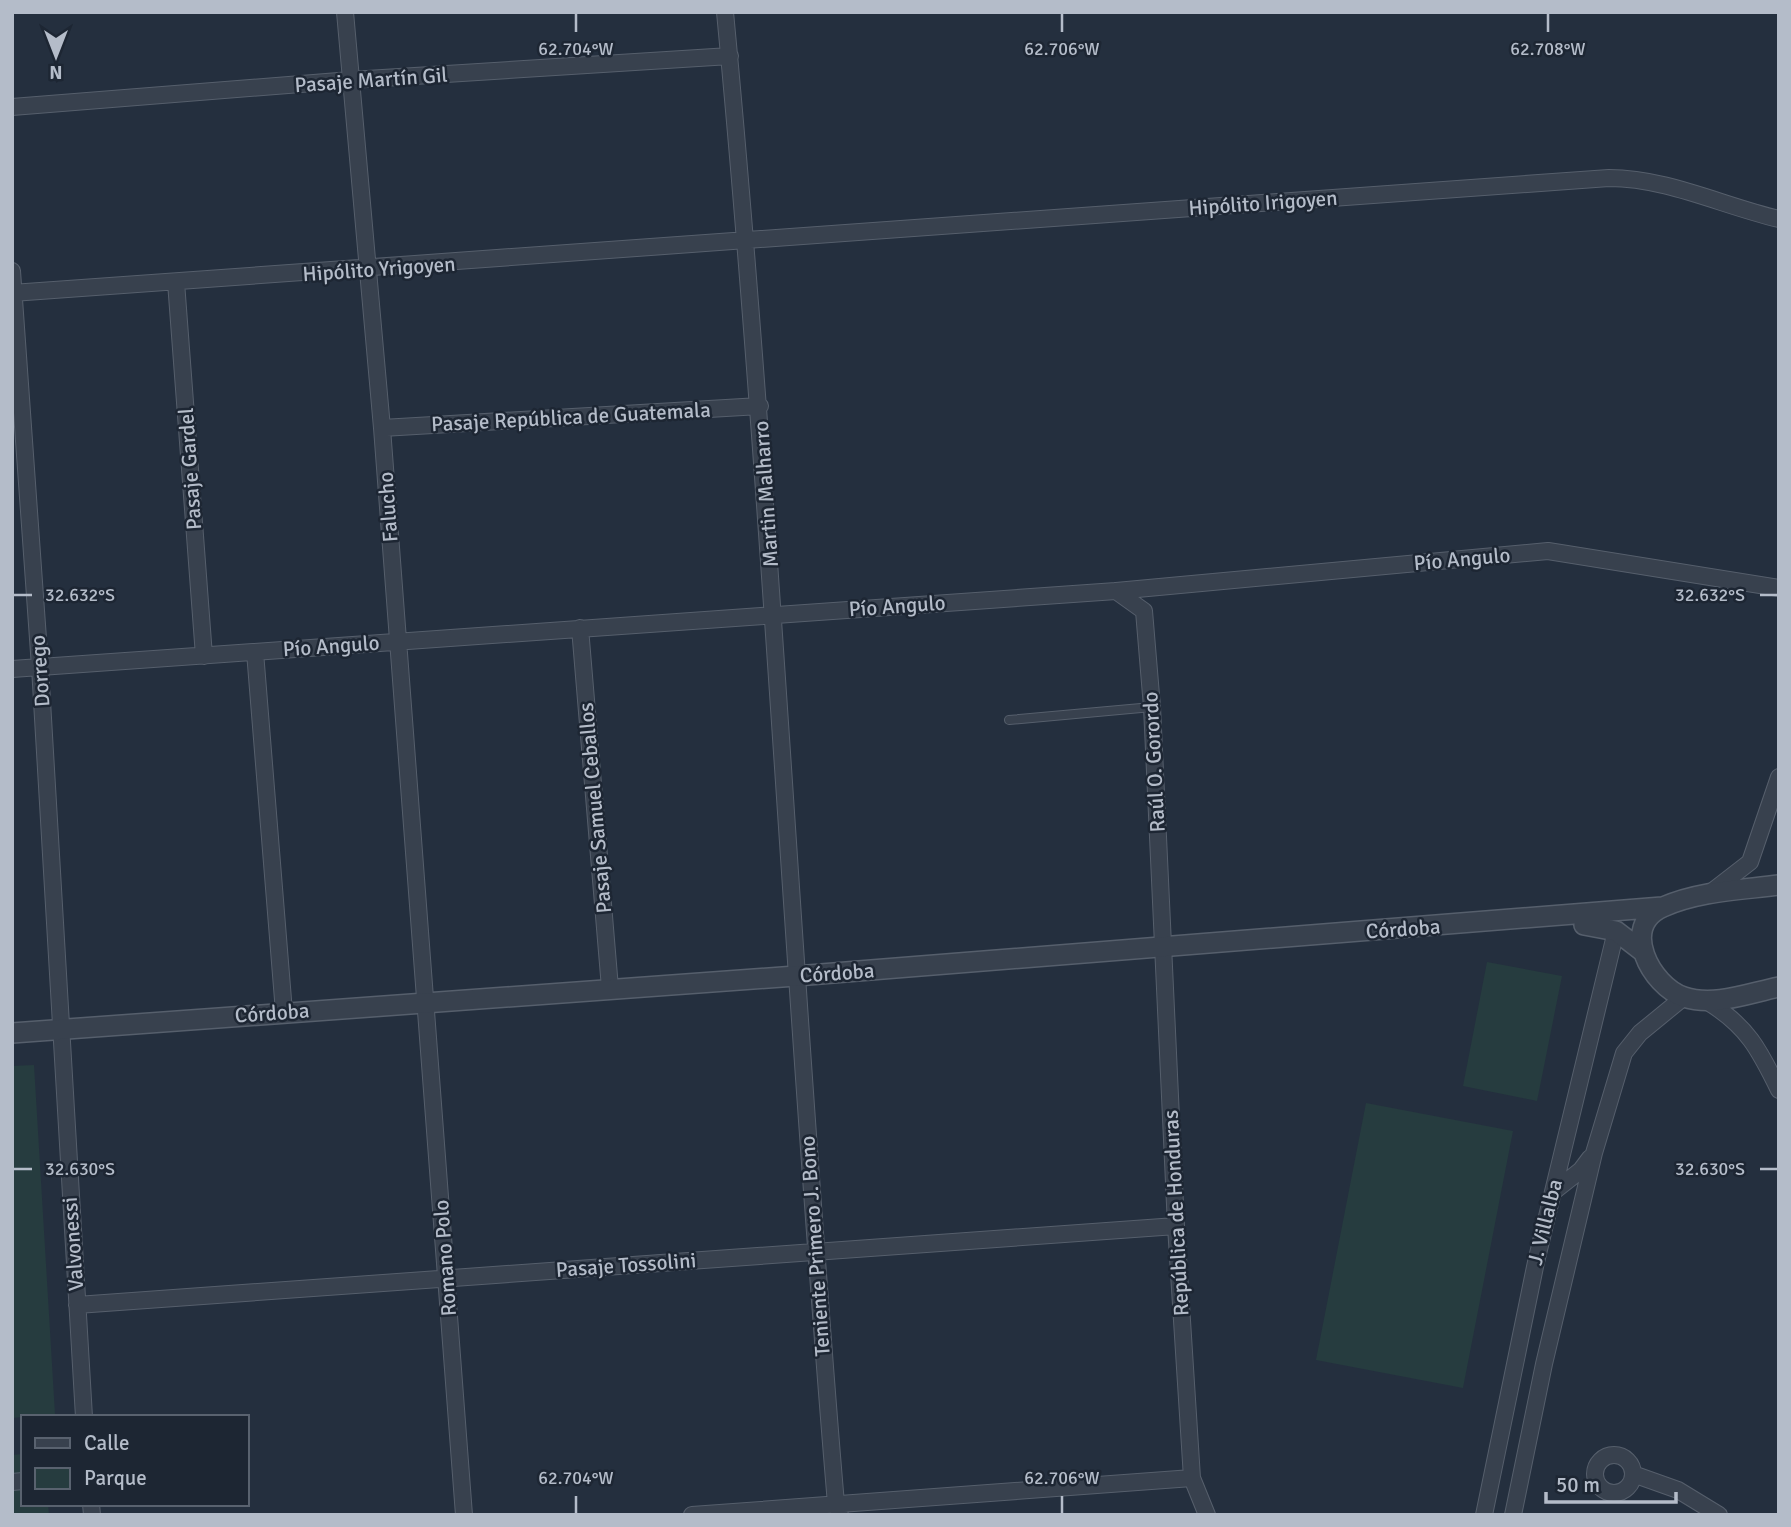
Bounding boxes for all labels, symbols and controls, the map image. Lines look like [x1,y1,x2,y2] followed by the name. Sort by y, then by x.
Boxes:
[21,21,91,91] north arrow
[538,38,614,60] text: 62.704°W
[1024,38,1100,60] text: 62.706°W
[1510,38,1586,60] text: 62.708°W
[49,60,63,84] text: N
[294,62,448,98] street label: Pasaje Martín Gil
[1188,185,1338,221] street label: Hipólito Irigoyen
[302,251,456,287] street label: Hipólito Yrigoyen
[431,397,711,437] street label: Pasaje República de Guatemala
[173,407,207,531] street label: Pasaje Gardel
[748,420,784,568] street label: Martin Malharro
[373,471,403,543] street label: Falucho
[1413,542,1511,576] street label: Pío Angulo
[45,584,115,606] text: 32.632°S
[1675,584,1745,606] text: 32.632°S
[848,590,946,622] street label: Pío Angulo
[282,630,380,662] street label: Pío Angulo
[25,634,55,708] street label: Dorrego
[1137,691,1171,833] street label: Raúl O. Gorordo
[573,702,617,914] street label: Pasaje Samuel Ceballos
[1365,913,1441,945] street label: Córdoba
[799,957,875,989] street label: Córdoba
[234,997,310,1029] street label: Córdoba
[1158,1109,1194,1317] street label: República de Honduras
[794,1135,836,1357] street label: Teniente Primero J. Bono
[45,1158,115,1180] text: 32.630°S
[1675,1158,1745,1180] text: 32.630°S
[1522,1176,1568,1268] street label: J. Villalba
[57,1196,89,1292] street label: Valvonessi
[428,1199,462,1317] street label: Romano Polo
[555,1247,697,1283] street label: Pasaje Tossolini
[21,1415,248,1506] legend
[84,1430,130,1456] text: Calle
[1546,1460,1676,1504] scale bar
[84,1465,147,1491] text: Parque
[538,1467,614,1489] text: 62.704°W
[1024,1467,1100,1489] text: 62.706°W
[1556,1472,1600,1498] text: 50 m

